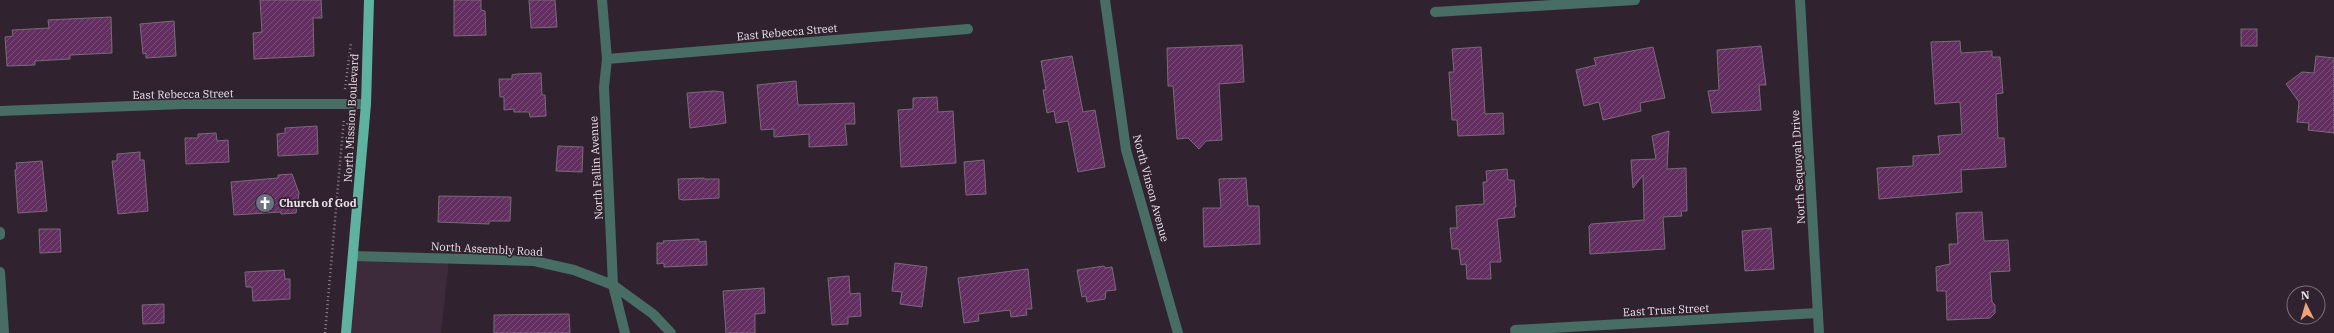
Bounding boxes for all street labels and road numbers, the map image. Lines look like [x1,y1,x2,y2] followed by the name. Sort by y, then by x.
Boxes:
[736,21,838,43] street label: East Rebecca Street
[341,53,361,183] street label: North Mission Boulevard
[132,86,234,102] street label: East Rebecca Street
[1788,110,1808,224] street label: North Sequoyah Drive
[586,116,606,220] street label: North Fallin Avenue
[1130,133,1172,243] street label: North Vinson Avenue
[431,239,544,259] street label: North Assembly Road
[1623,301,1710,319] street label: East Trust Street

